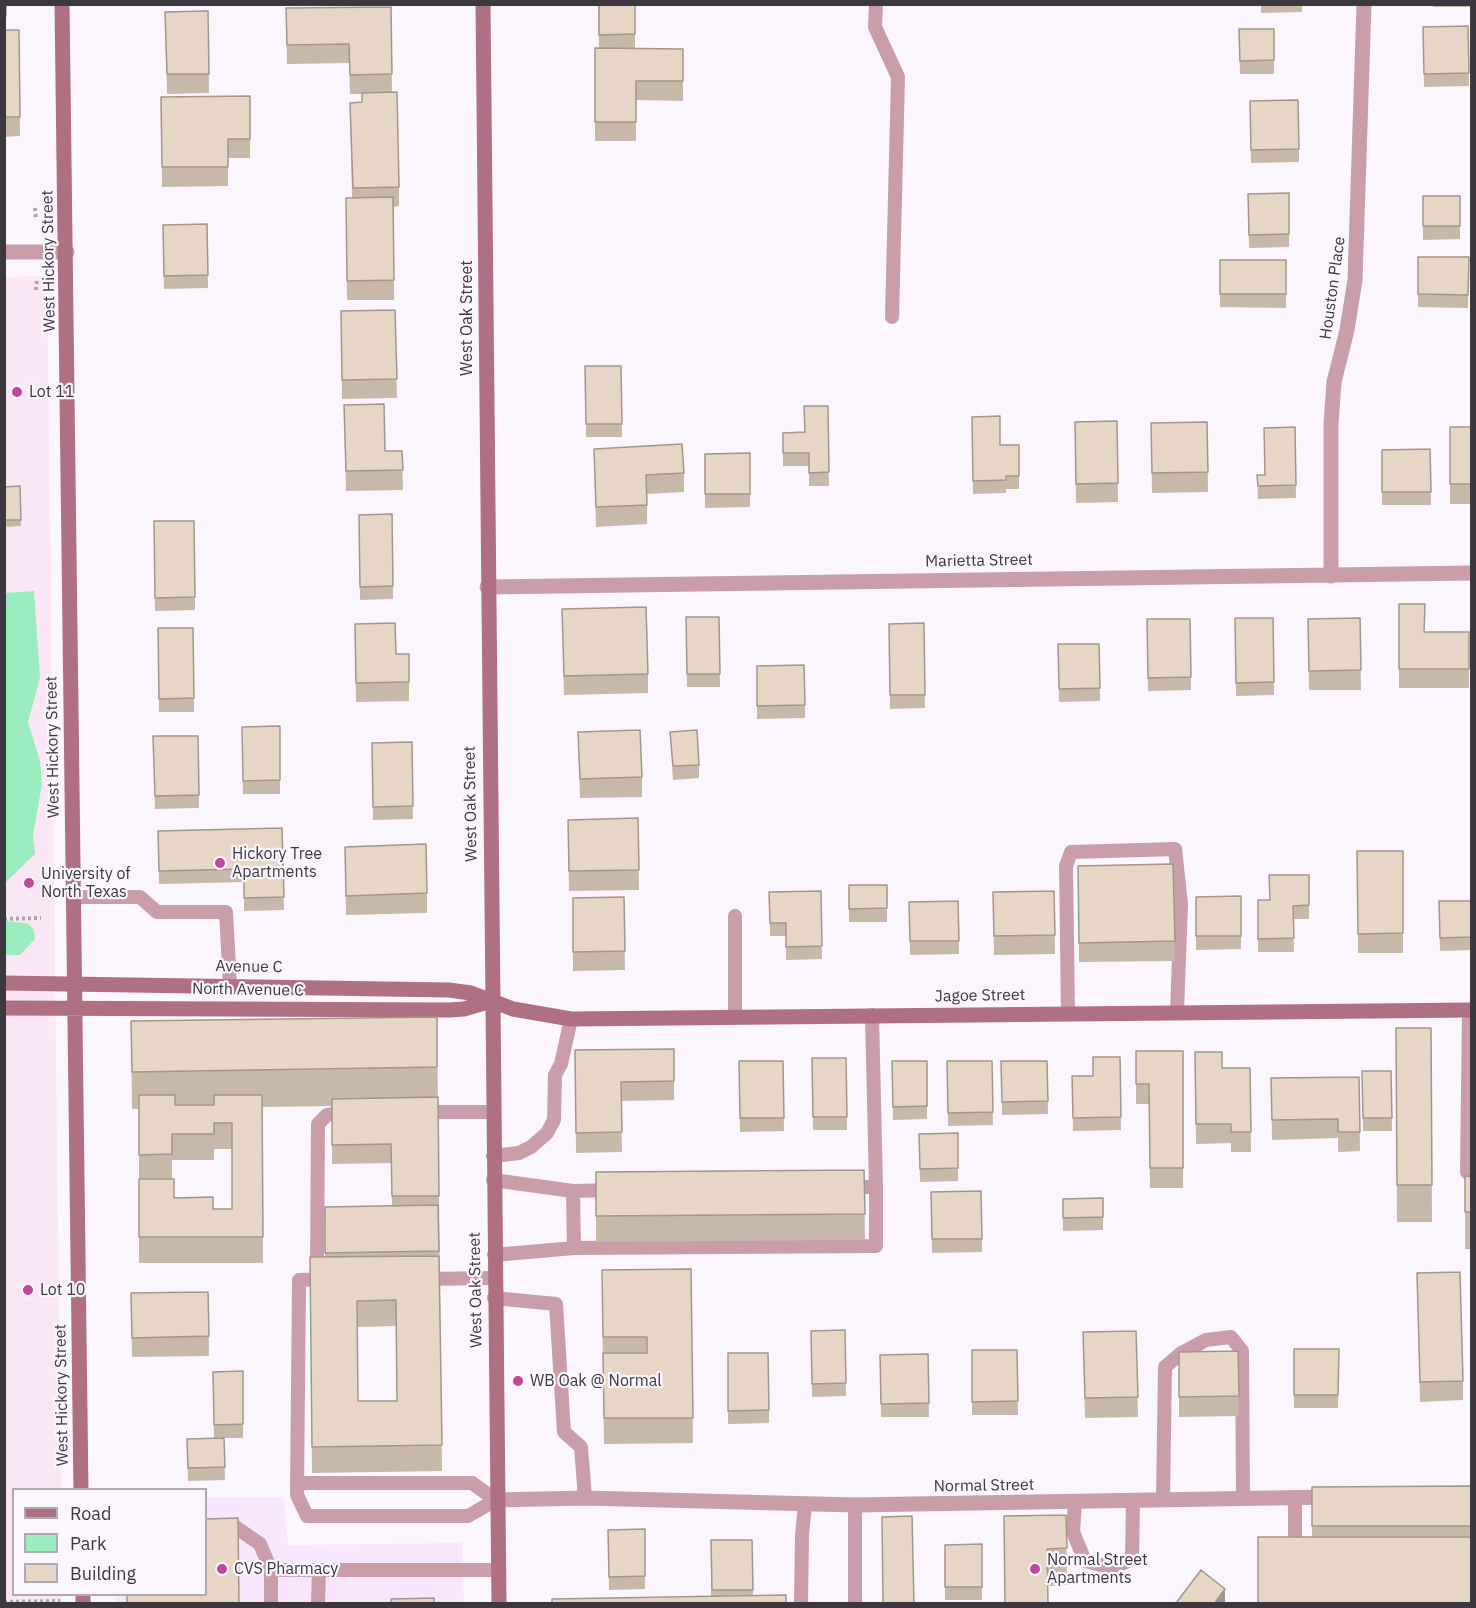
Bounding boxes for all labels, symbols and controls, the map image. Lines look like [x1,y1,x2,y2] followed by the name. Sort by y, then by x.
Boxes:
[38,190,60,332] street label: West Hickory Street
[1316,235,1350,341] street label: Houston Place
[457,260,477,376] street label: West Oak Street
[29,382,74,402] place label: Lot 11
[10,385,24,399] marker: Lot 11
[925,550,1033,572] street label: Marietta Street
[42,676,64,818] street label: West Hickory Street
[460,746,482,862] street label: West Oak Street
[232,844,322,882] place label: Hickory Tree Apartments
[213,856,227,870] marker: Hickory Tree Apartments
[41,864,131,902] place label: University of North Texas
[22,876,36,890] marker: University of North Texas
[215,957,283,977] street label: Avenue C
[192,979,304,1001] street label: North Avenue C
[935,986,1025,1006] street label: Jagoe Street
[465,1232,487,1348] street label: West Oak Street
[40,1280,85,1300] place label: Lot 10
[21,1283,35,1297] marker: Lot 10
[51,1324,73,1466] street label: West Hickory Street
[530,1371,662,1391] place label: WB Oak @ Normal
[511,1374,525,1388] marker: WB Oak @ Normal
[934,1476,1034,1496] street label: Normal Street
[12,1488,207,1596] legend
[70,1502,111,1525] text: Road
[70,1532,106,1555] text: Park
[1047,1550,1148,1588] place label: Normal Street Apartments
[234,1559,338,1579] place label: CVS Pharmacy
[70,1562,136,1585] text: Building
[215,1562,229,1576] marker: CVS Pharmacy
[1028,1562,1042,1576] marker: Normal Street Apartments

